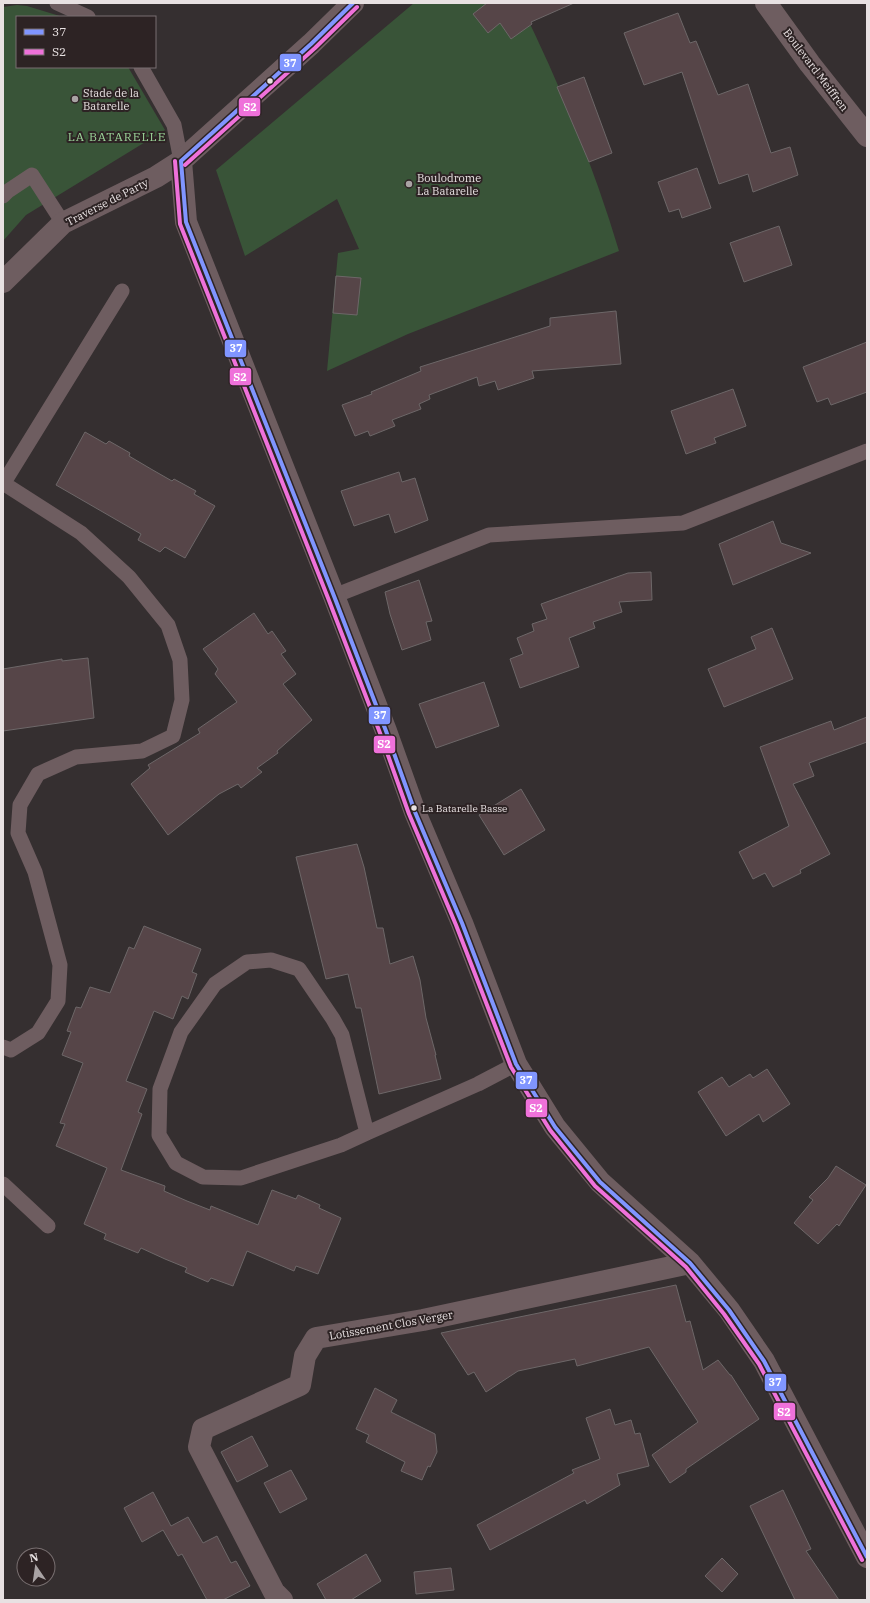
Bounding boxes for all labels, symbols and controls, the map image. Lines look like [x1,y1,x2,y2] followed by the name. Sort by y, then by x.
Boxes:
[16,16,156,68] legend
[52,24,66,39] text: 37
[780,26,852,114] street label: Boulevard Meiffren
[52,44,66,59] text: S2
[279,53,302,72] line badge: 37
[283,56,297,70] text: 37
[265,76,275,86] unlabelled marker
[83,86,139,113] place label: Stade de la Batarelle
[70,94,80,104] marker: Stade de la Batarelle
[238,97,261,117] line badge: S2
[243,100,257,114] text: S2
[68,129,166,144] district label: LA BATARELLE
[417,171,481,198] place label: Boulodrome La Batarelle
[63,175,151,229] street label: Traverse de Party
[404,179,414,189] marker: Boulodrome La Batarelle
[224,339,247,358] line badge: 37
[229,341,243,355] text: 37
[229,367,252,386] line badge: S2
[233,370,247,384] text: S2
[368,706,391,725] line badge: 37
[373,708,387,722] text: 37
[373,735,396,754] line badge: S2
[377,737,391,751] text: S2
[422,802,507,815] place label: La Batarelle Basse
[409,803,419,813] marker: La Batarelle Basse
[515,1071,538,1090] line badge: 37
[519,1073,533,1087] text: 37
[525,1098,548,1118] line badge: S2
[529,1101,543,1115] text: S2
[328,1307,454,1343] street label: Lotissement Clos Verger
[764,1373,787,1392] line badge: 37
[768,1375,782,1389] text: 37
[773,1402,796,1421] line badge: S2
[777,1405,791,1419] text: S2
[16,1547,56,1587] north arrow
[28,1549,40,1565] text: N

